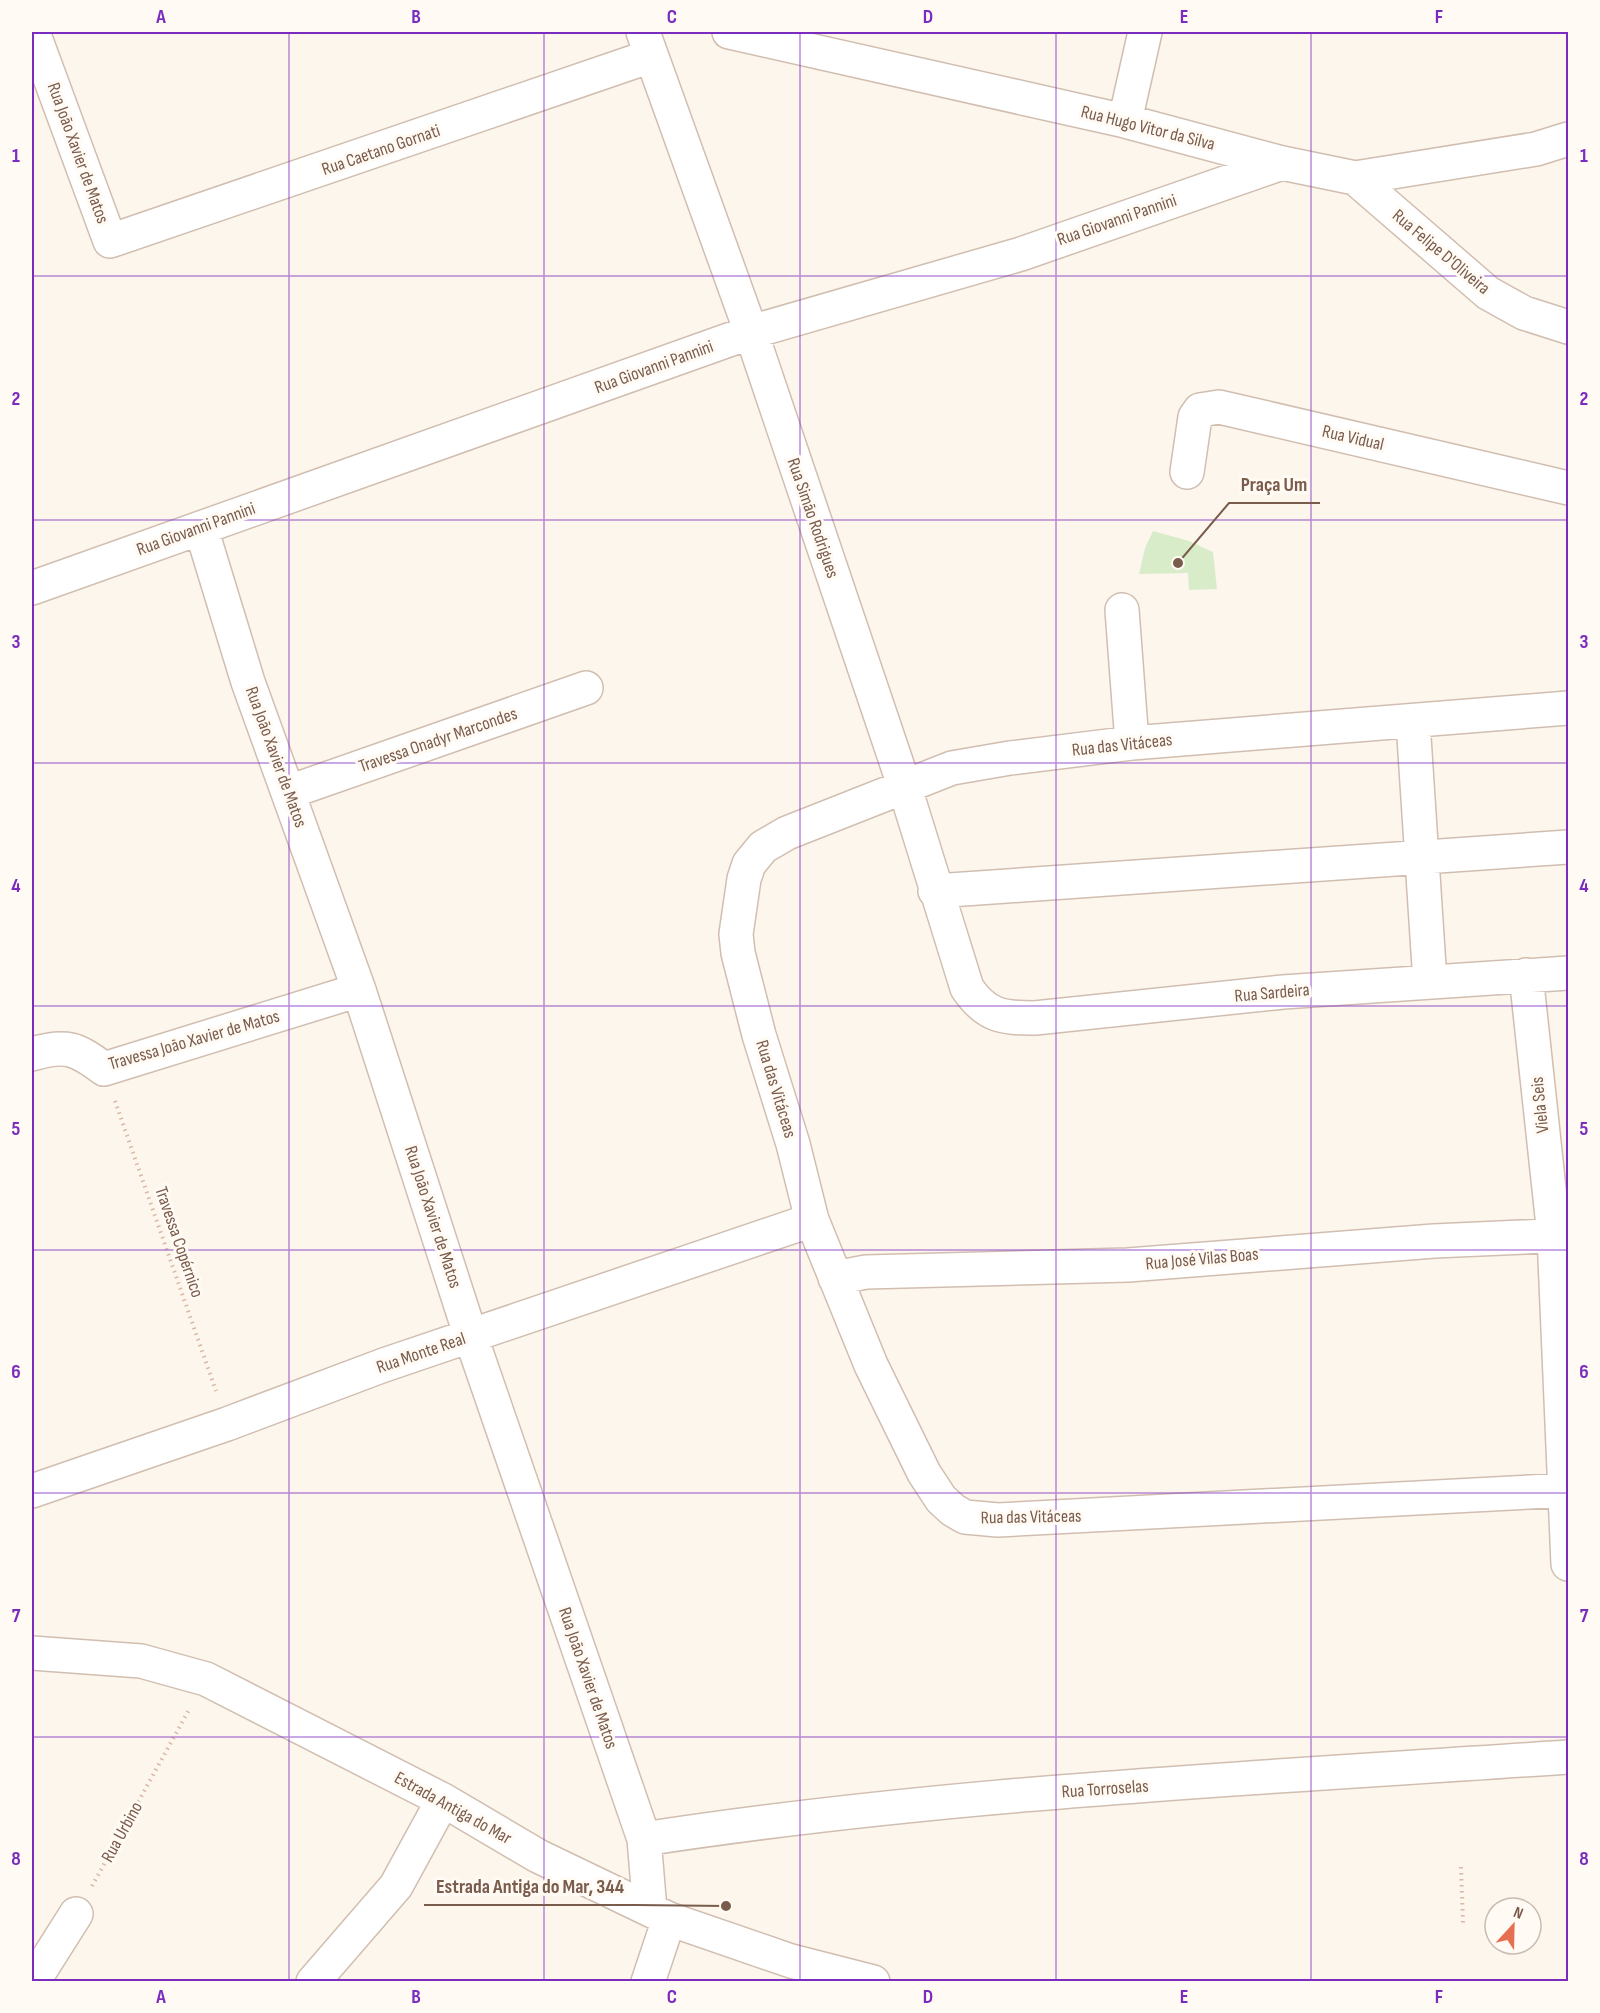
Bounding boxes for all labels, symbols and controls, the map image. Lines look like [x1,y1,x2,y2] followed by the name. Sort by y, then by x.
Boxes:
[155,5,166,29] text: A
[411,5,421,29] text: B
[667,5,677,29] text: C
[923,5,933,29] text: D
[1180,5,1188,29] text: E
[1435,5,1443,29] text: F
[43,80,113,226] street label: Rua João Xavier de Matos
[1079,101,1217,155] street label: Rua Hugo Vitor da Silva
[319,120,443,180] street label: Rua Caetano Gornati
[12,144,20,168] text: 1
[1580,144,1588,168] text: 1
[1055,190,1179,250] street label: Rua Giovanni Pannini
[1388,205,1494,299] street label: Rua Felipe D'Oliveira
[592,336,716,398] street label: Rua Giovanni Pannini
[12,387,20,411] text: 2
[1580,387,1588,411] text: 2
[1320,421,1386,455] street label: Rua Vidual
[783,455,843,581] street label: Rua Simão Rodrigues
[1229,465,1320,503] callout: Praça Um
[1241,473,1307,497] text: Praça Um
[134,498,258,560] street label: Rua Giovanni Pannini
[12,630,21,654] text: 3
[1580,630,1589,654] text: 3
[241,684,311,830] street label: Rua João Xavier de Matos
[356,703,520,777] street label: Travessa Onadyr Marcondes
[1071,729,1173,761] street label: Rua das Vitáceas
[11,874,21,898] text: 4
[1579,874,1589,898] text: 4
[1234,979,1310,1007] street label: Rua Sardeira
[106,1006,282,1074] street label: Travessa João Xavier de Matos
[751,1038,801,1140] street label: Rua das Vitáceas
[1527,1076,1553,1134] street label: Viela Seis
[12,1117,21,1141] text: 5
[1580,1117,1589,1141] text: 5
[400,1143,466,1291] street label: Rua João Xavier de Matos
[150,1184,208,1300] street label: Travessa Copérnico
[1145,1244,1259,1274] street label: Rua José Vilas Boas
[374,1328,468,1378] street label: Rua Monte Real
[11,1360,21,1384] text: 6
[1579,1360,1589,1384] text: 6
[980,1506,1082,1528] street label: Rua das Vitáceas
[12,1604,21,1628] text: 7
[554,1604,622,1752] street label: Rua João Xavier de Matos
[1580,1604,1589,1628] text: 7
[391,1767,515,1849] street label: Estrada Antiga do Mar
[1061,1775,1149,1803] street label: Rua Torroselas
[97,1798,147,1866] street label: Rua Urbino
[11,1847,21,1871] text: 8
[1579,1847,1589,1871] text: 8
[424,1867,636,1905] callout: Estrada Antiga do Mar, 344
[436,1875,624,1899] text: Estrada Antiga do Mar, 344
[1483,1896,1543,1956] north arrow
[1511,1903,1526,1924] text: N
[155,1985,166,2009] text: A
[411,1985,421,2009] text: B
[667,1985,677,2009] text: C
[923,1985,933,2009] text: D
[1180,1985,1188,2009] text: E
[1435,1985,1443,2009] text: F

